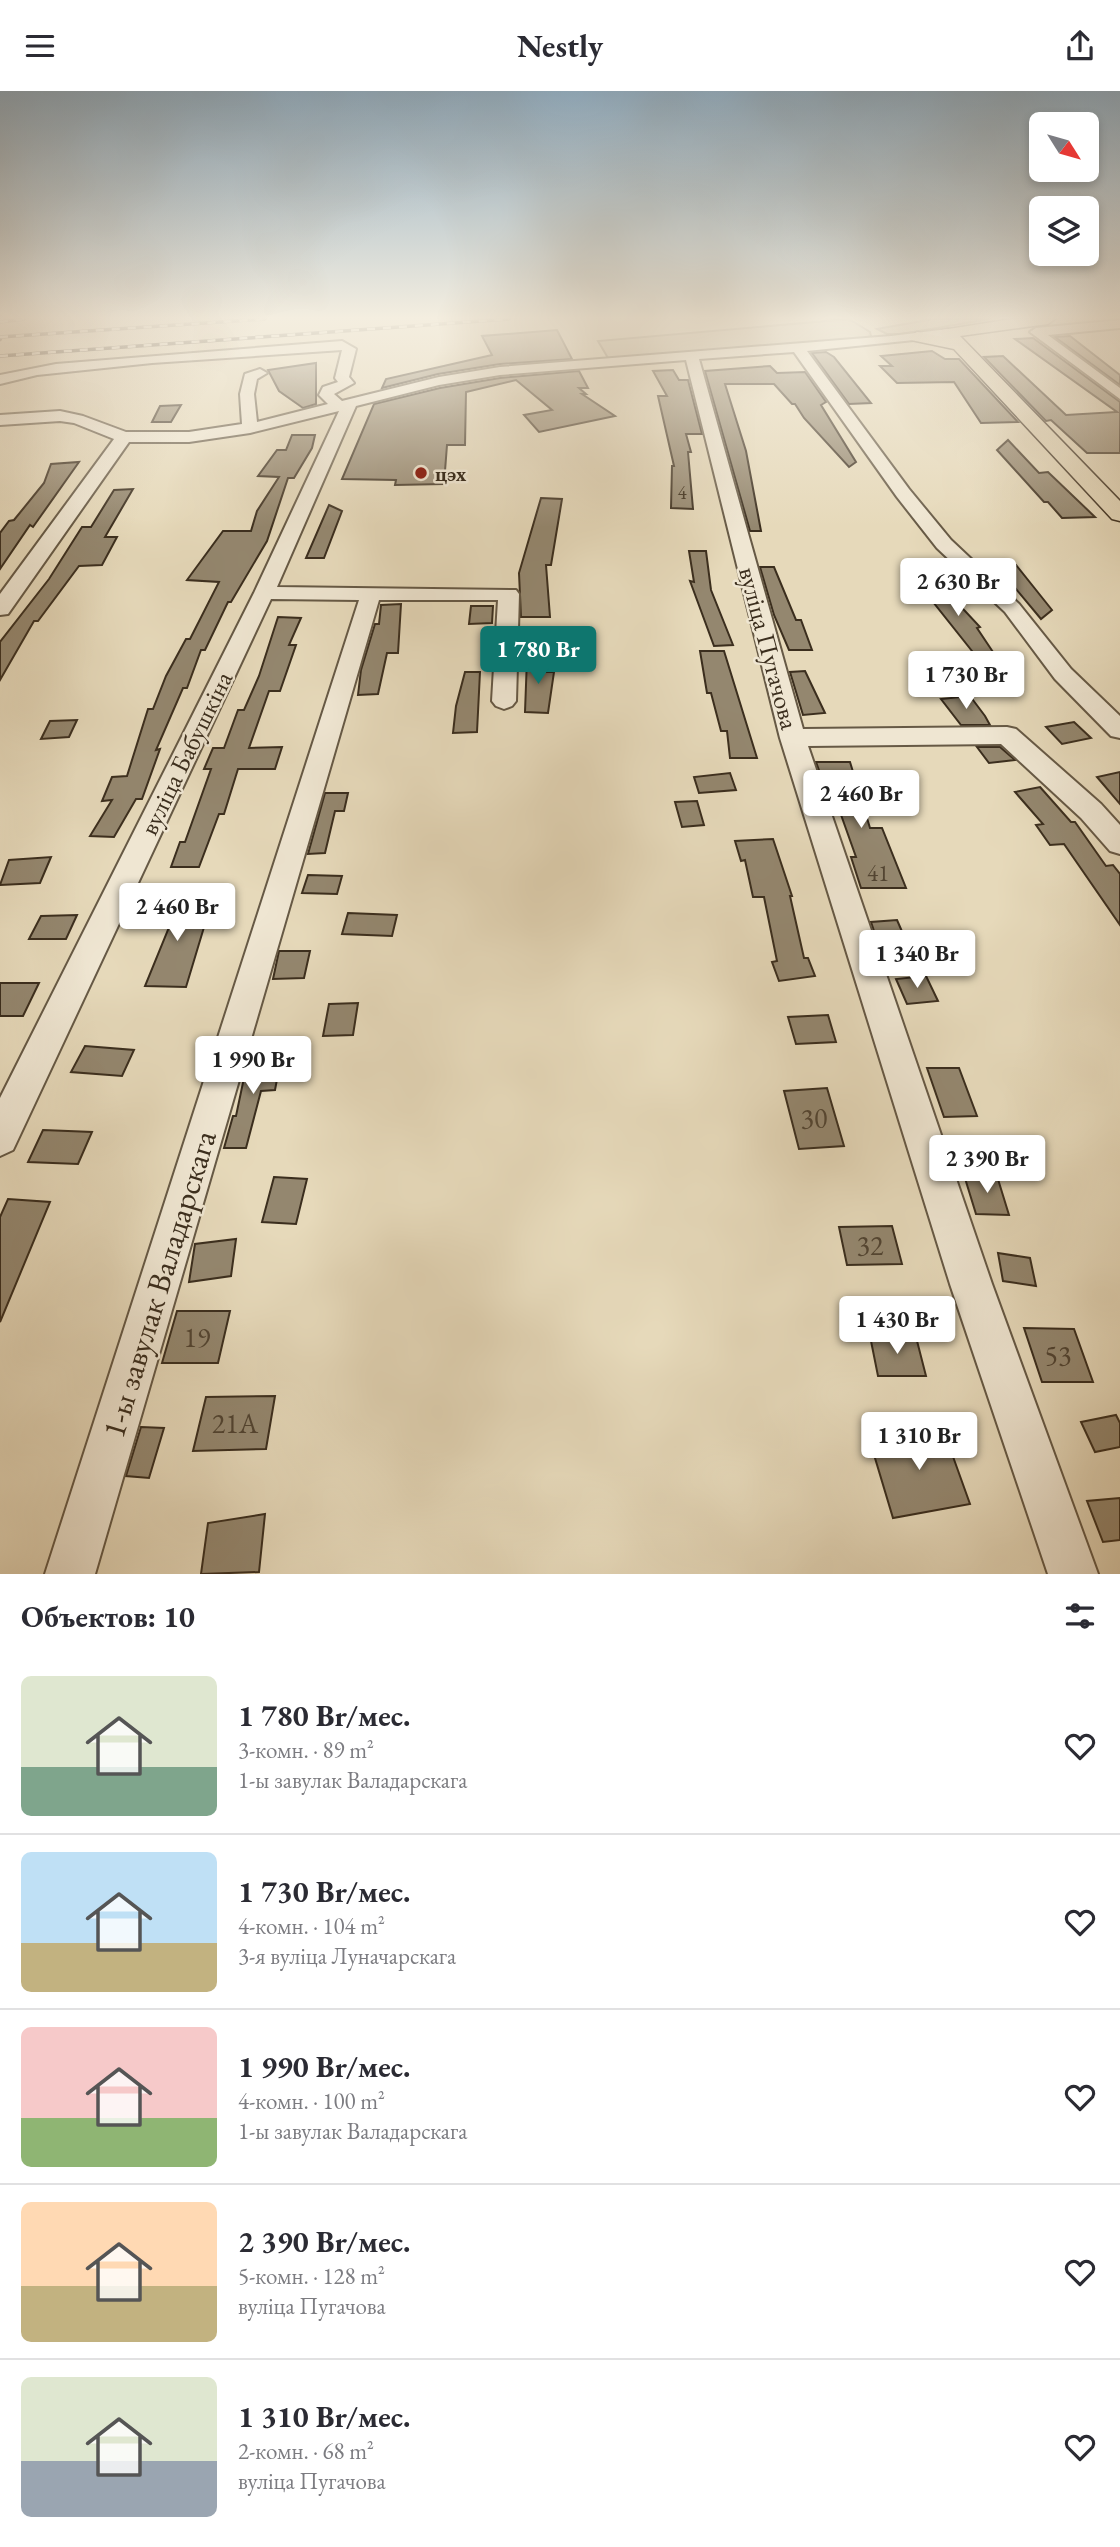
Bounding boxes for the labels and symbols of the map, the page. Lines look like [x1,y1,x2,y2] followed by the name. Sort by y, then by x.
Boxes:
[1029,112,1099,182] north arrow
[435,460,467,487] place label: цэх
[413,465,429,481] marker: цэх
[677,480,687,505] house number: 4
[886,559,1030,618] pin: 2 630 Br
[731,563,807,734] street label: вуліца Пугачова
[466,627,610,686] pin: 1 780 Br
[894,651,1038,711] pin: 1 730 Br
[132,665,241,841] street label: вуліца Бабушкіна
[789,771,933,830] pin: 2 460 Br
[867,858,889,888] house number: 41
[105,883,249,943] pin: 2 460 Br
[845,930,989,990] pin: 1 340 Br
[181,1037,325,1096] pin: 1 990 Br
[801,1100,827,1136] house number: 30
[92,1125,226,1443] street label: 1-ы завулак Валадарскага
[915,1135,1059,1195] pin: 2 390 Br
[857,1227,884,1263] house number: 32
[825,1297,969,1356] pin: 1 430 Br
[184,1319,210,1355] house number: 19
[1045,1337,1071,1373] house number: 53
[212,1405,259,1441] house number: 21А
[847,1413,991,1472] pin: 1 310 Br

